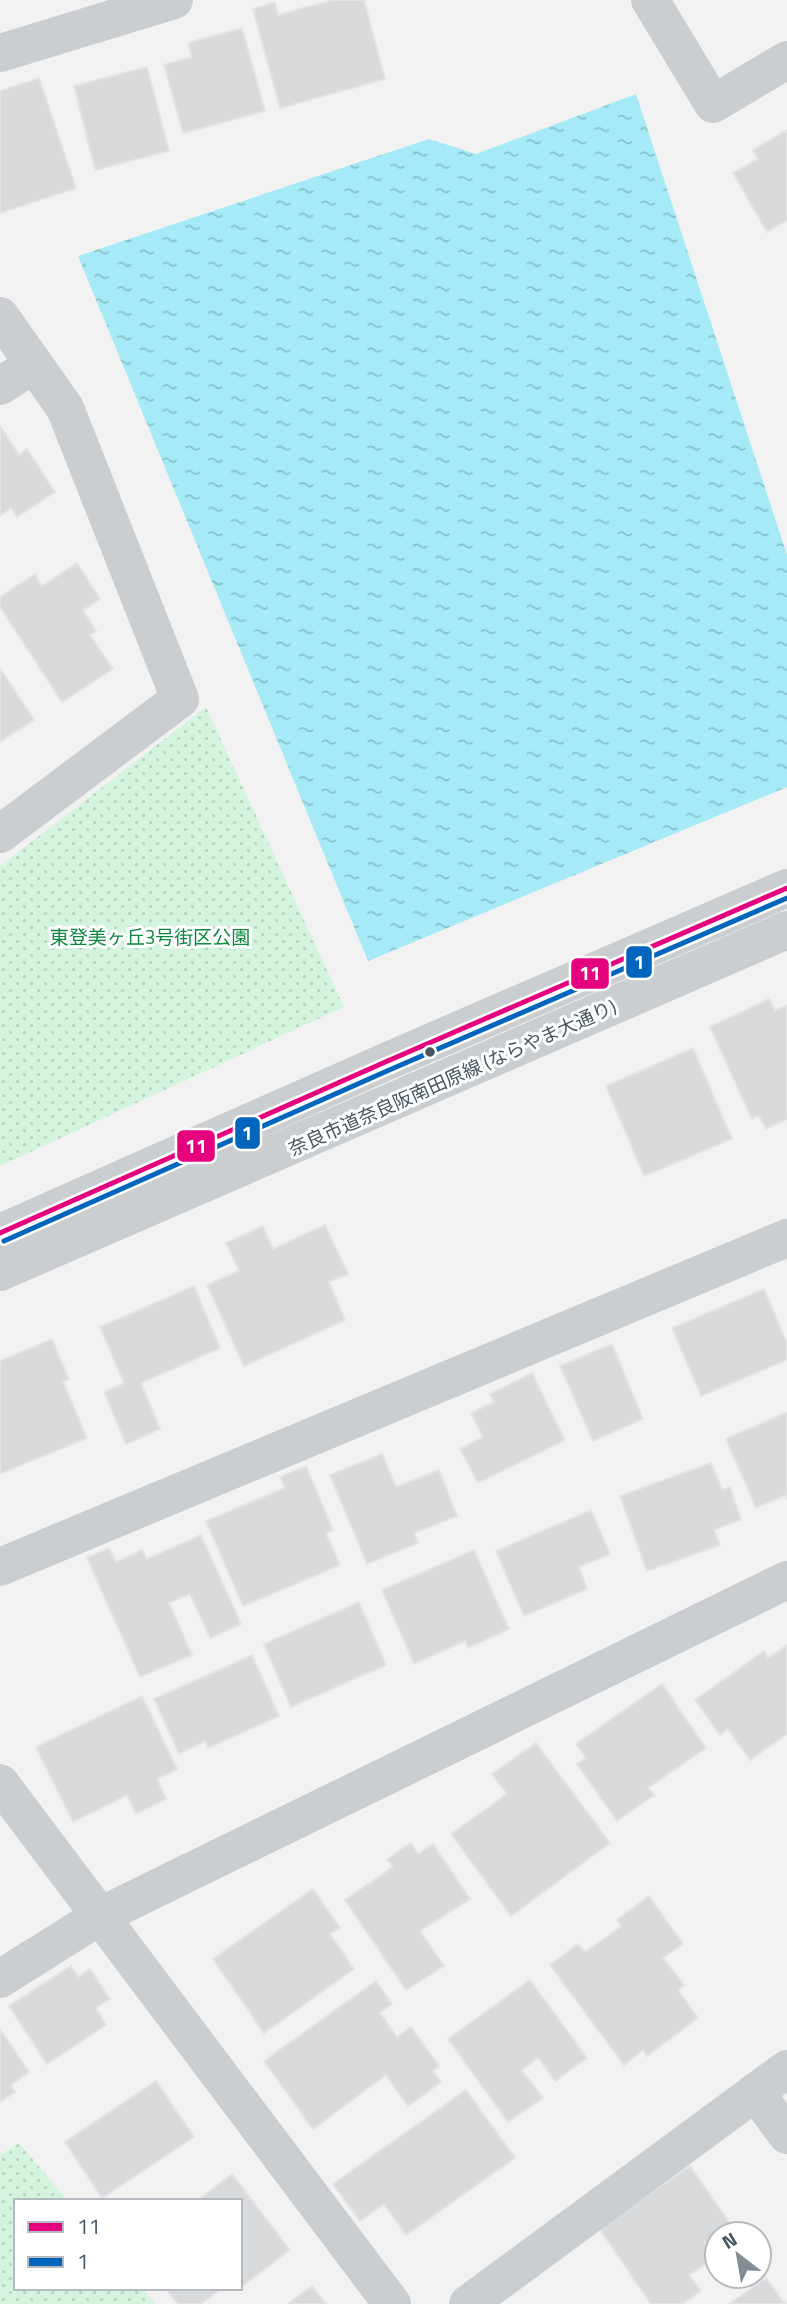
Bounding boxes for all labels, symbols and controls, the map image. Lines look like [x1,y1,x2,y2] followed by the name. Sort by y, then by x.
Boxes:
[50,922,250,951] park label: 東登美ヶ丘3号街区公園
[625,945,653,979] line badge: 1
[634,947,644,976] text: 1
[570,957,610,990] line badge: 11
[579,958,601,987] text: 11
[283,991,621,1163] street label: 奈良市道奈良阪南田原線 (ならやま大通り)
[423,1045,437,1059] unlabelled marker
[234,1116,261,1150] line badge: 1
[242,1118,252,1147] text: 1
[176,1129,216,1163] line badge: 11
[185,1131,207,1160] text: 11
[14,2199,242,2290] legend
[77,2210,101,2242] text: 11
[703,2220,773,2290] north arrow
[716,2224,742,2256] text: N
[77,2245,89,2277] text: 1

